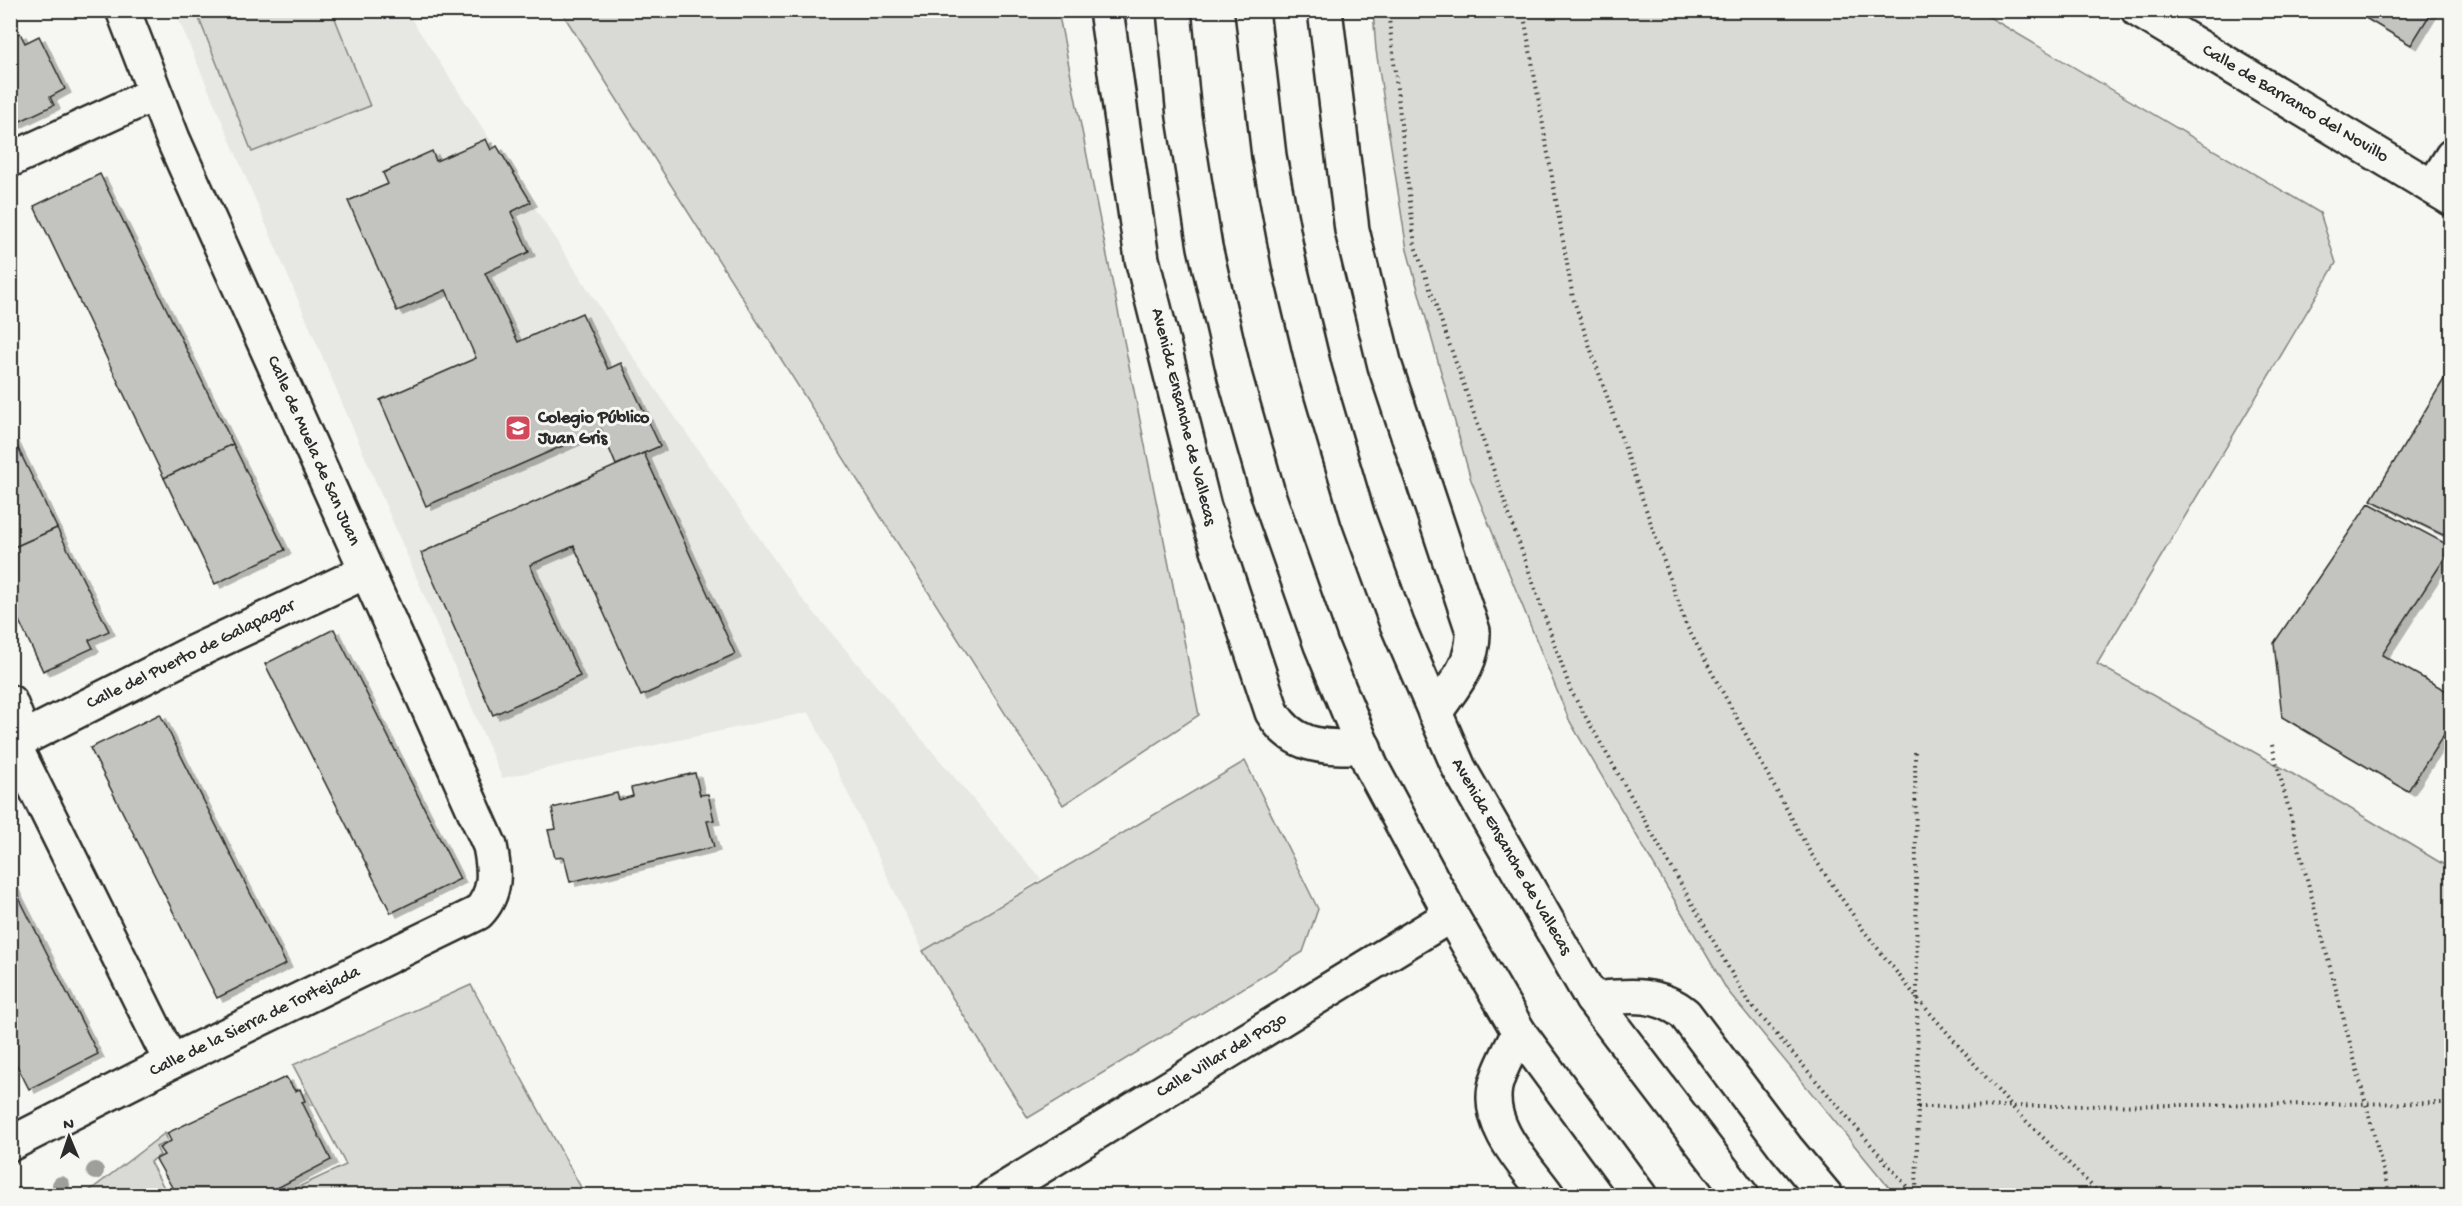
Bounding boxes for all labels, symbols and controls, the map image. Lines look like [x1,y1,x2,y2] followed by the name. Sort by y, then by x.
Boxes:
[2198,40,2392,168] street label: Calle de Barranco del Novillo
[1146,306,1221,529] street label: Avenida Ensanche de Vallecas
[262,353,365,550] street label: Calle de Muela de San Juan
[537,408,650,450] place label: Colegio Público Juan Gris
[503,413,533,443] school or university icon: Colegio Público Juan Gris
[83,595,300,715] street label: Calle del Puerto de Galapagar
[1446,755,1577,960] street label: Avenida Ensanche de Vallecas
[146,961,364,1082] street label: Calle de la Sierra de Tortejada
[1153,1009,1291,1103] street label: Calle Villar del Pozo
[39,1107,99,1167] north arrow
[63,1116,75,1135] text: N

